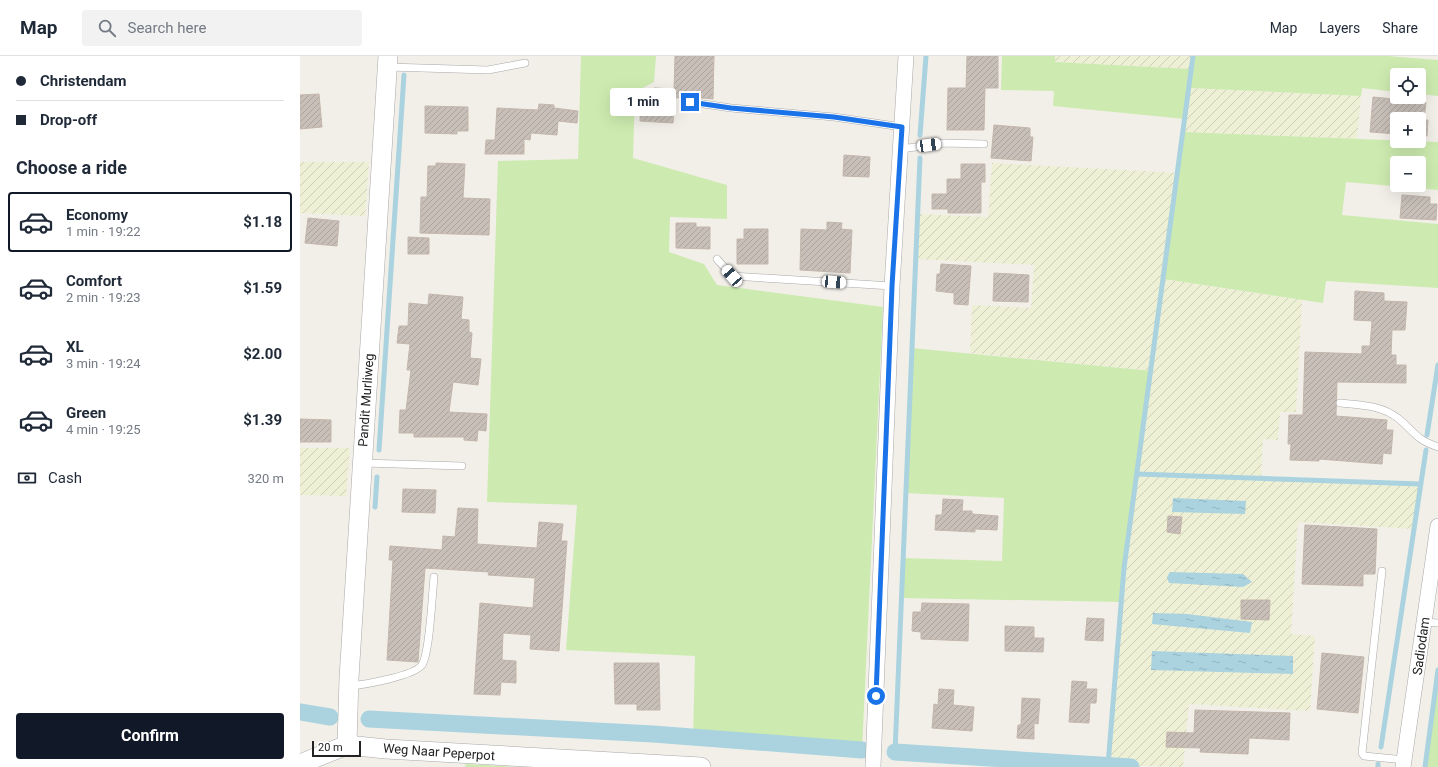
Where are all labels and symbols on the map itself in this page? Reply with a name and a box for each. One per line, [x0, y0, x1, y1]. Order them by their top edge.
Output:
callout: 1 min [610, 88, 676, 116]
route end [681, 93, 699, 111]
car [916, 137, 942, 153]
car [720, 263, 744, 289]
car [822, 275, 846, 289]
street label: Pandit Murliweg [355, 353, 377, 447]
street label: Sadiodam [1410, 616, 1432, 676]
route start [867, 687, 885, 705]
scale bar [312, 739, 361, 758]
street label: Weg Naar Peperpot [382, 741, 496, 763]

